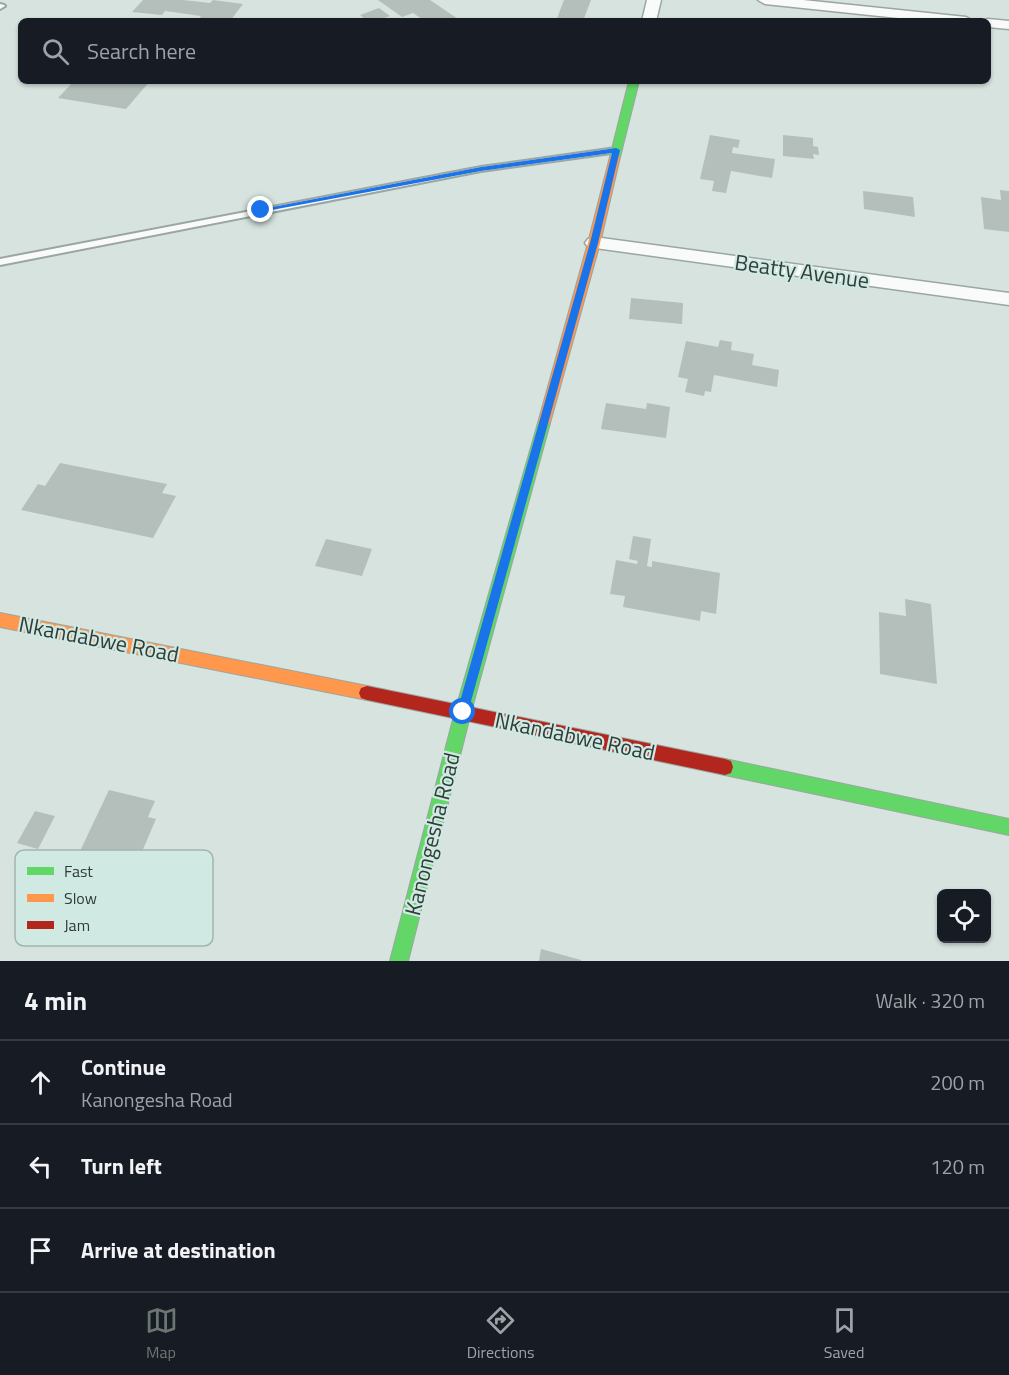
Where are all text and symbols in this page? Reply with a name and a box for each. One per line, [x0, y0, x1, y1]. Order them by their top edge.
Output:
search box [18, 18, 991, 84]
text: Search here [87, 34, 196, 68]
icon: search [39, 35, 72, 68]
route end [247, 196, 273, 222]
street label: Beatty Avenue [733, 245, 871, 297]
street label: Nkandabwe Road [16, 607, 182, 671]
route start [449, 698, 475, 724]
street label: Nkandabwe Road [492, 702, 658, 770]
street label: Kanongesha Road [395, 749, 469, 919]
legend [15, 850, 213, 946]
text: Fast [64, 859, 93, 883]
text: Slow [64, 886, 97, 910]
map controls [937, 889, 991, 943]
button: locate [937, 889, 991, 943]
text: Jam [64, 913, 90, 937]
text: 4 min [24, 981, 87, 1020]
text: Walk · 320 m [876, 985, 985, 1016]
text: Continue [81, 1050, 166, 1084]
icon: ahead [24, 1066, 57, 1099]
text: 200 m [930, 1067, 985, 1098]
text: Kanongesha Road [81, 1084, 233, 1115]
text: Turn left [81, 1149, 162, 1183]
icon: left [24, 1150, 57, 1183]
text: 120 m [930, 1151, 985, 1182]
text: Arrive at destination [81, 1233, 276, 1267]
icon: arrive [24, 1234, 57, 1267]
tab: Map [145, 1304, 178, 1364]
tab: Directions [467, 1304, 535, 1364]
tab: Saved [824, 1304, 864, 1364]

